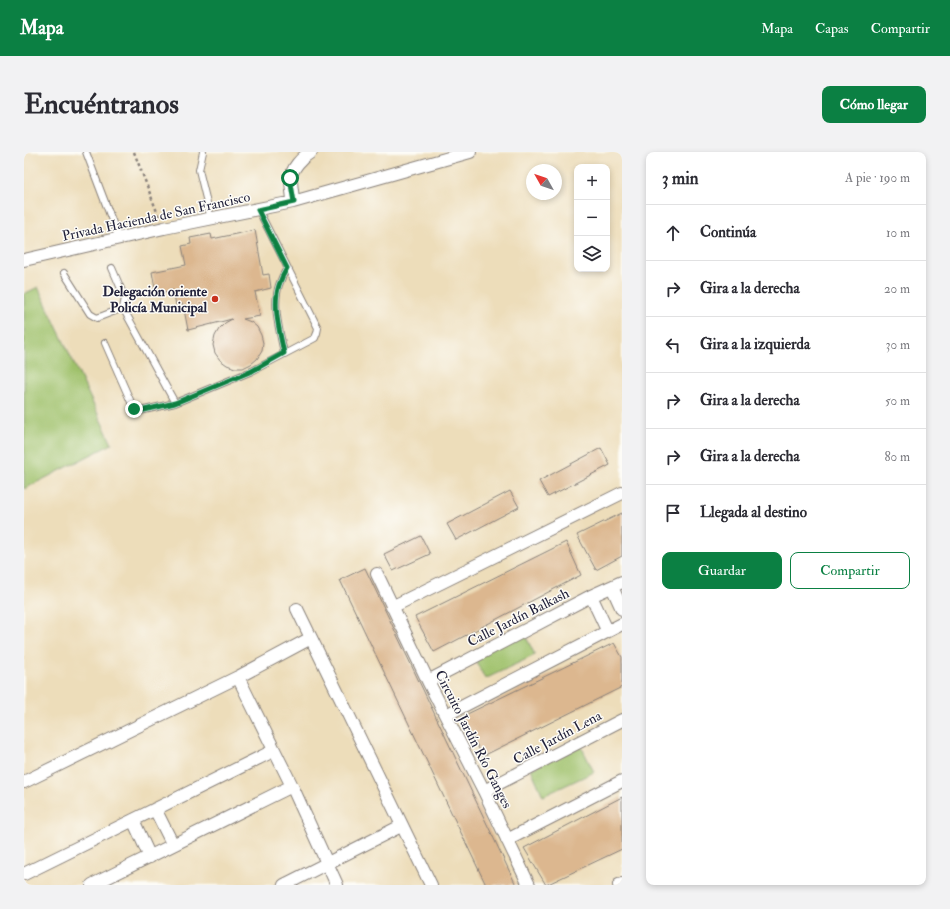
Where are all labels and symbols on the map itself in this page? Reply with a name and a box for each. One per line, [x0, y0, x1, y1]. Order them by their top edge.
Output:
north arrow [526, 164, 562, 200]
route start [281, 169, 299, 187]
street label: Privada Hacienda de San Francisco [60, 188, 252, 245]
place label: Delegación oriente Policía Municipal [103, 283, 207, 317]
marker: Delegación oriente Policía Municipal [210, 294, 220, 304]
route end [125, 400, 143, 418]
street label: Calle Jardín Balkash [465, 584, 573, 650]
street label: Circuito Jardín Río Ganges [431, 667, 516, 811]
street label: Calle Jardín Lena [510, 707, 605, 768]

